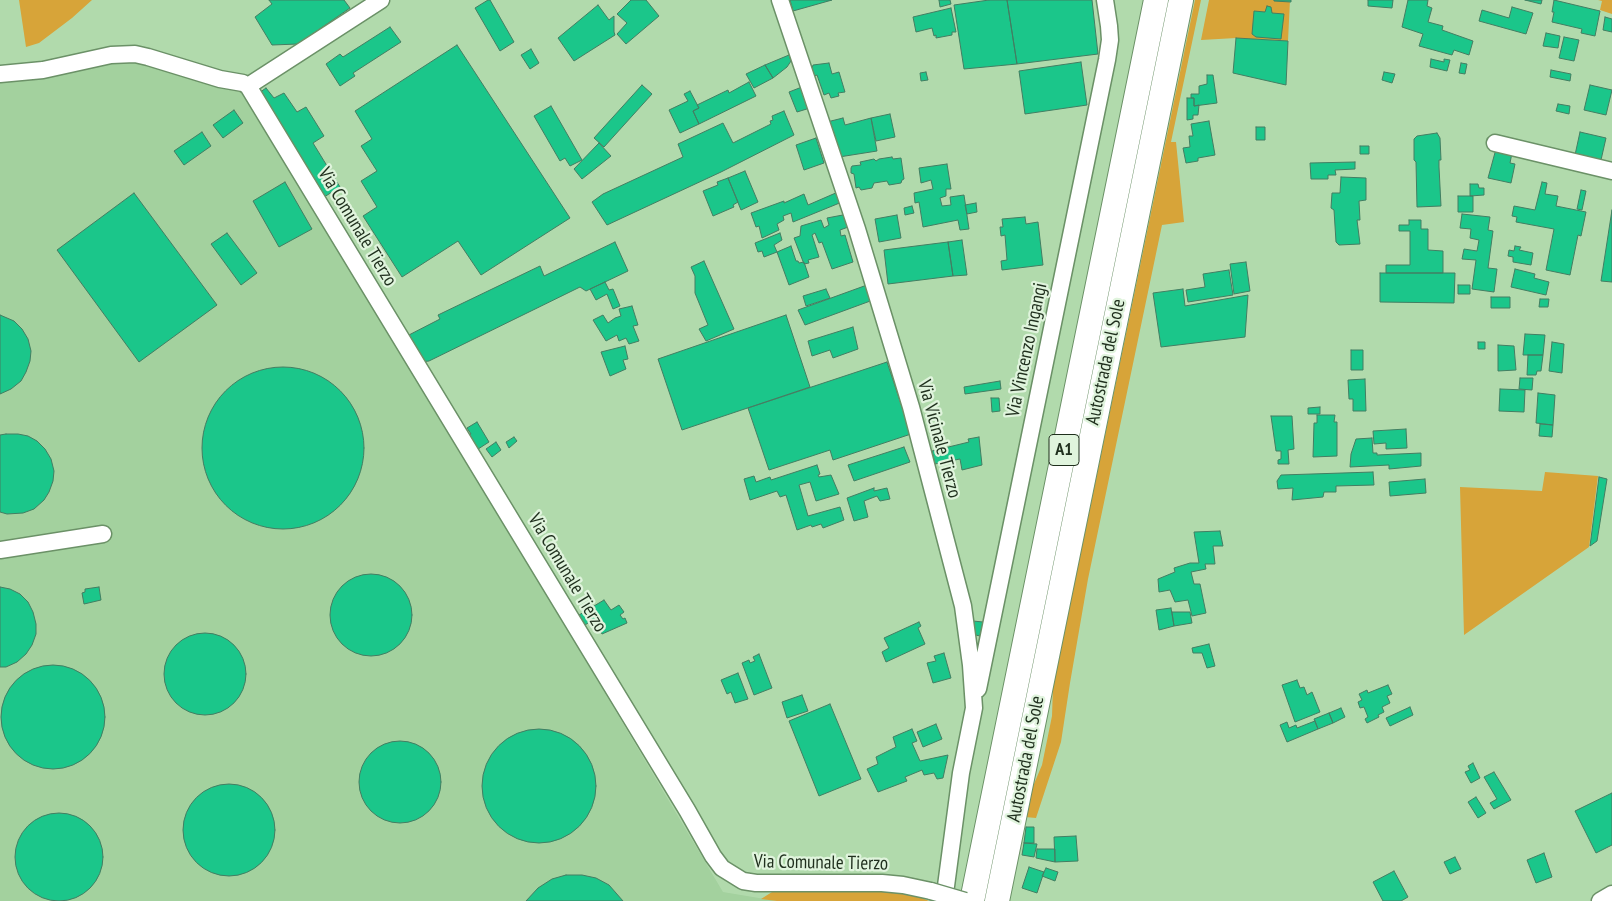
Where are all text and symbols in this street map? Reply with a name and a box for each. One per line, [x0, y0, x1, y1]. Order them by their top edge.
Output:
street label: Via Comunale Tierzo [313, 164, 401, 290]
street label: Via Vincenzo Ingangi [1002, 281, 1052, 419]
street label: Autostrada del Sole [1082, 297, 1130, 427]
street label: Via Vicinale Tierzo [912, 378, 966, 500]
road number: A1 [1049, 434, 1079, 466]
street label: Via Comunale Tierzo [523, 510, 611, 636]
street label: Autostrada del Sole [1003, 694, 1049, 824]
street label: Via Comunale Tierzo [754, 850, 888, 876]

